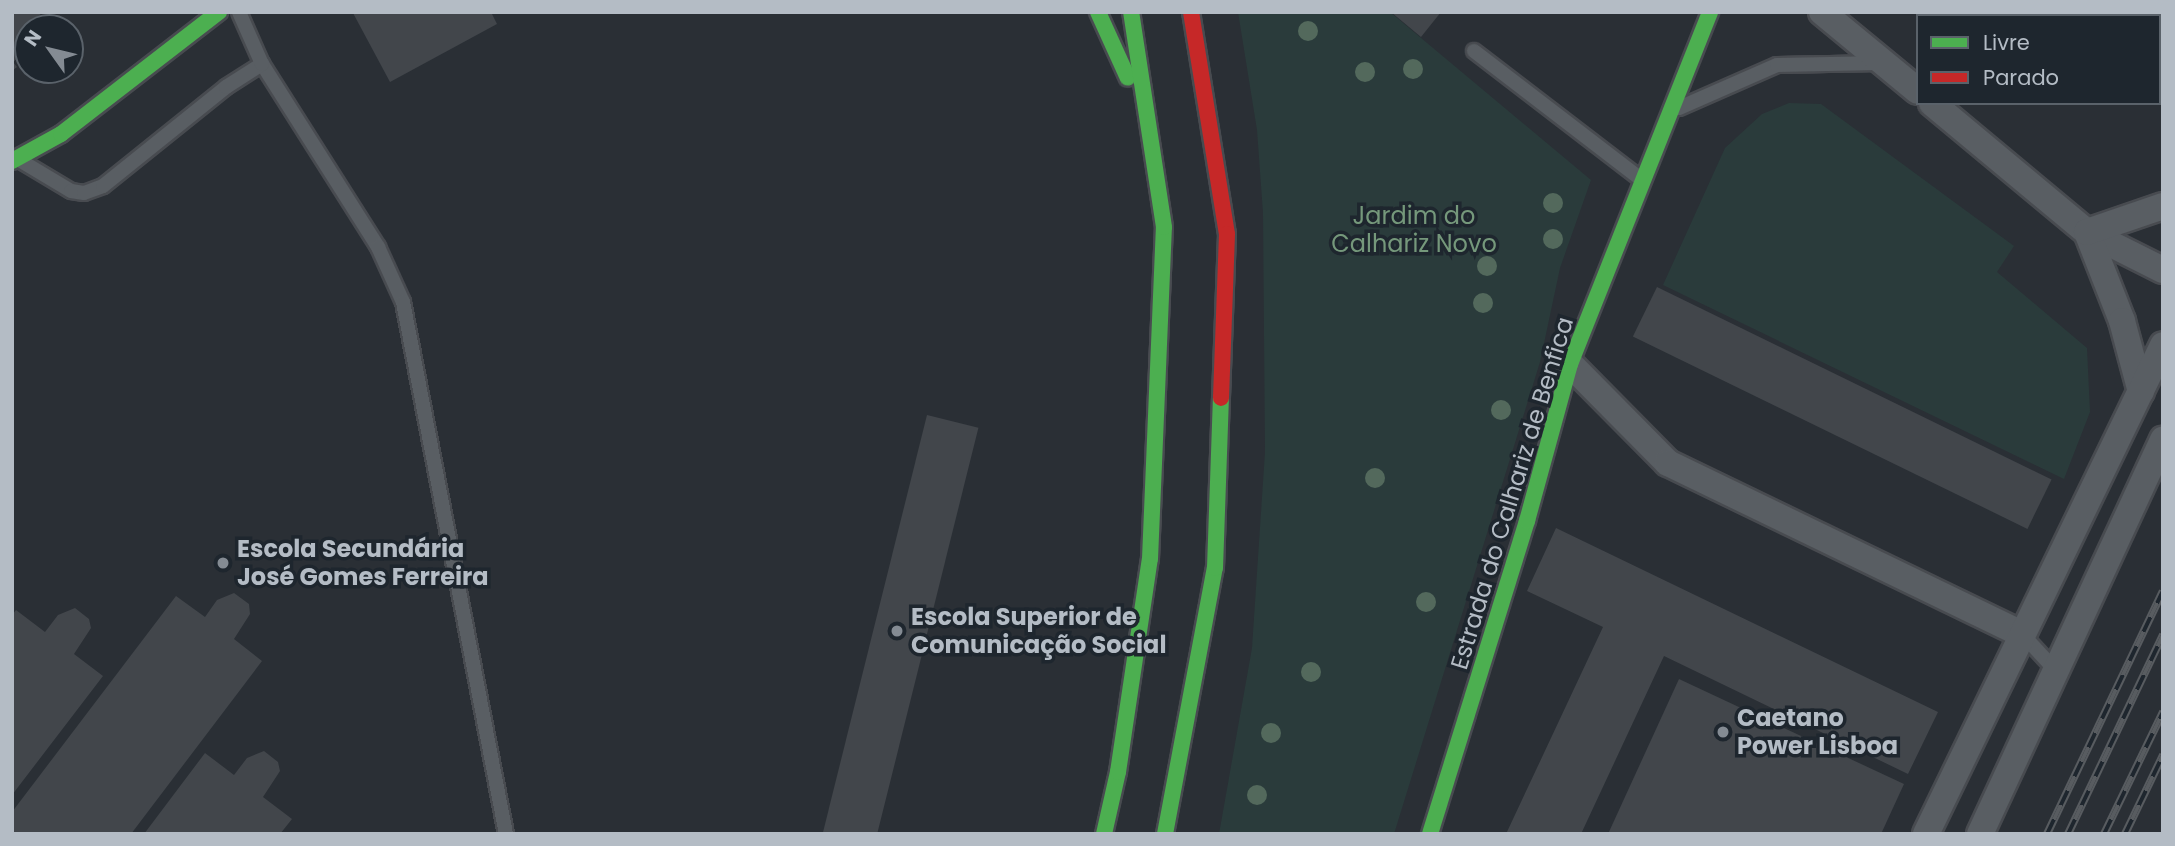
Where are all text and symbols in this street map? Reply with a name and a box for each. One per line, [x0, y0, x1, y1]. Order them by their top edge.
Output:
north arrow [14, 14, 84, 84]
legend [1916, 14, 2161, 105]
text: N [18, 25, 48, 52]
text: Livre [1983, 28, 2030, 57]
text: Parado [1983, 63, 2059, 92]
park label: Jardim do Calhariz Novo [1331, 202, 1497, 258]
street label: Estrada do Calhariz de Benfica [1445, 313, 1579, 673]
place label: Escola Secundária José Gomes Ferreira [237, 535, 489, 591]
marker: Escola Secundária José Gomes Ferreira [215, 555, 231, 571]
place label: Escola Superior de Comunicação Social [911, 603, 1166, 659]
marker: Escola Superior de Comunicação Social [889, 623, 905, 639]
place label: Caetano Power Lisboa [1737, 704, 1898, 760]
marker: Caetano Power Lisboa [1715, 724, 1731, 740]

